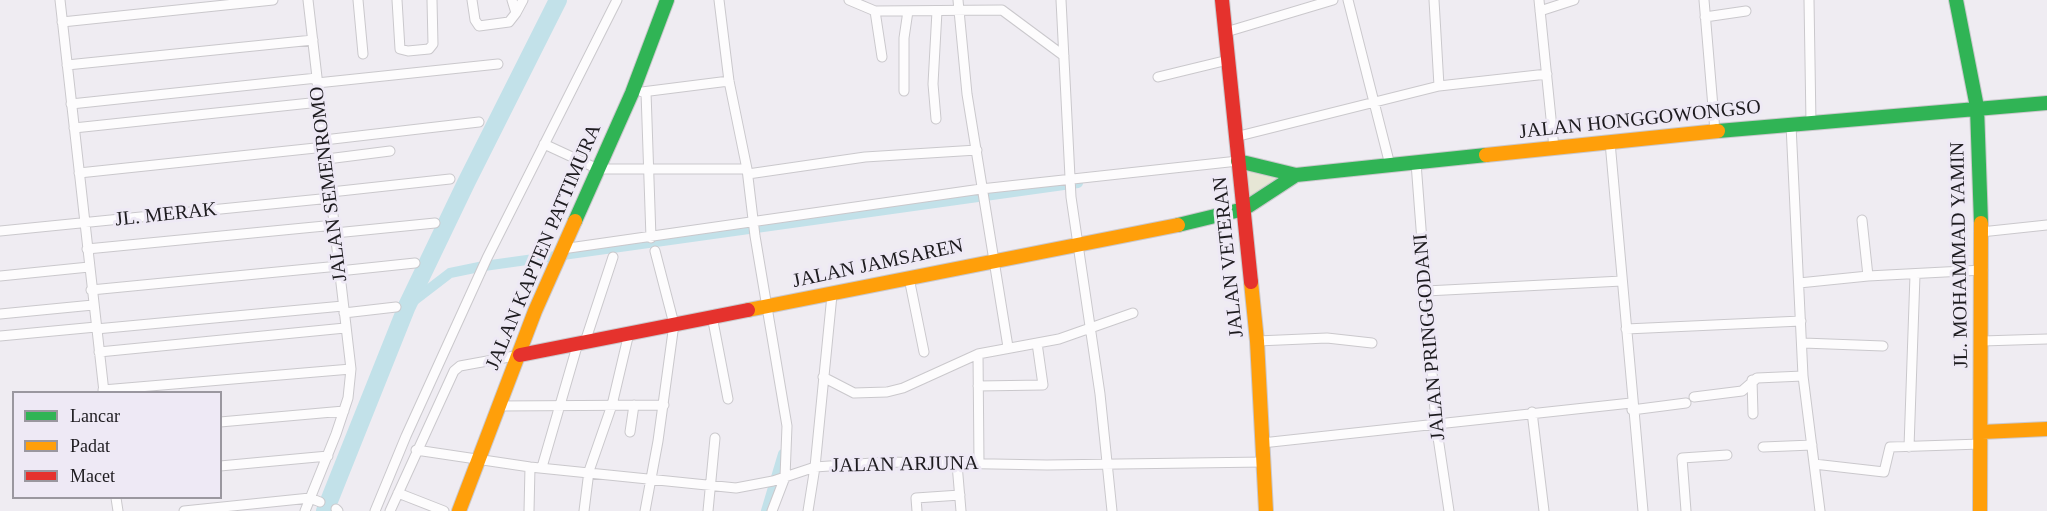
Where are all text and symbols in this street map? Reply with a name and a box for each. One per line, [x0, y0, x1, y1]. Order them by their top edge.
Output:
street label: JALAN SEMENROMO [305, 85, 353, 283]
street label: JALAN HONGGOWONGSO [1518, 95, 1762, 145]
street label: JALAN KAPTEN PATTIMURA [481, 120, 607, 374]
street label: JL. MOHAMMAD YAMIN [1946, 142, 1974, 368]
street label: JALAN VETERAN [1209, 175, 1249, 339]
street label: JL. MERAK [114, 198, 218, 232]
street label: JALAN PRINGGODANI [1409, 233, 1451, 441]
street label: JALAN JAMSAREN [790, 234, 966, 294]
legend [12, 391, 222, 499]
text: Lancar [70, 406, 120, 426]
text: Padat [70, 436, 110, 456]
street label: JALAN ARJUNA [831, 452, 979, 478]
text: Macet [70, 466, 115, 486]

